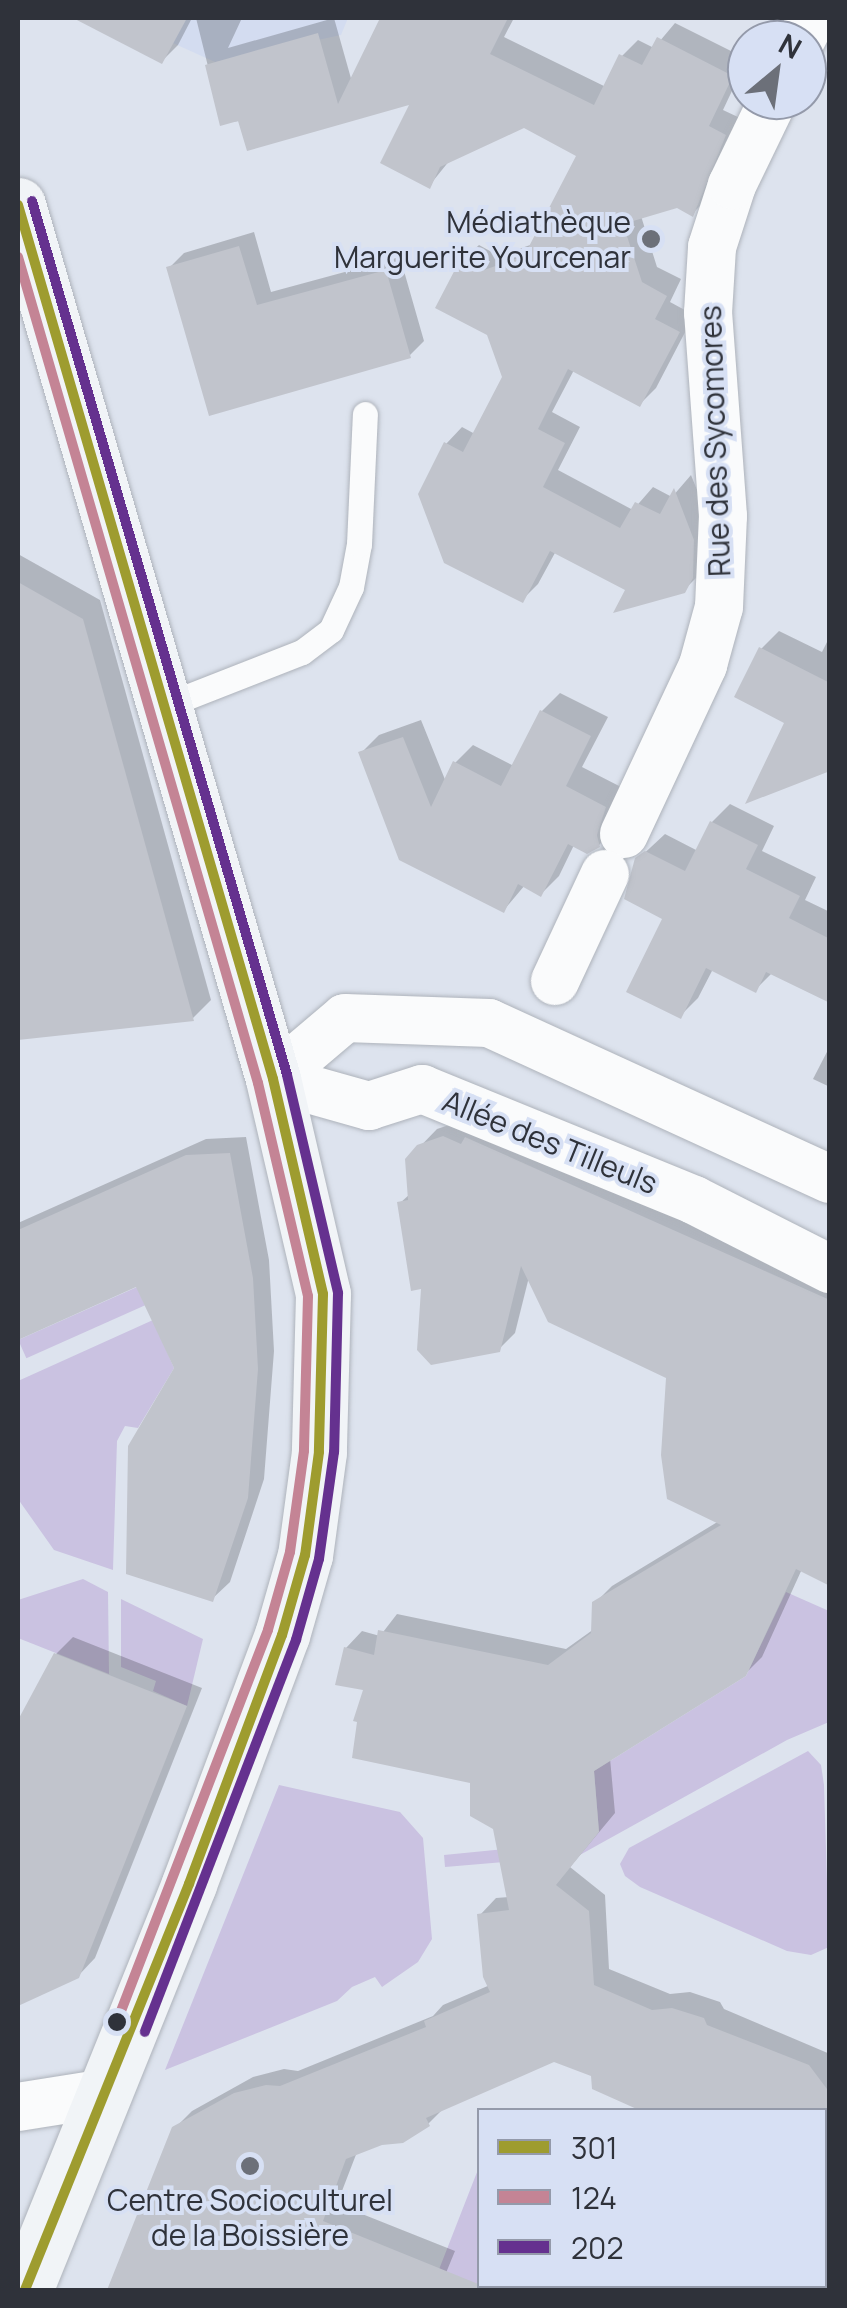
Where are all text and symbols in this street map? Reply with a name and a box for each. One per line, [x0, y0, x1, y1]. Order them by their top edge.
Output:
north arrow [727, 20, 827, 120]
text: N [773, 24, 809, 67]
place label: Médiathèque Marguerite Yourcenar [334, 204, 631, 274]
marker: Médiathèque Marguerite Yourcenar [640, 228, 662, 250]
street label: Rue des Sycomores [692, 305, 738, 577]
street label: Allée des Tilleuls [437, 1083, 663, 1201]
unlabelled marker [107, 2012, 127, 2032]
legend [477, 2108, 827, 2288]
text: 301 [571, 2127, 618, 2168]
marker: Centre Socioculturel de la Boissière [239, 2155, 261, 2177]
text: 124 [571, 2177, 617, 2218]
place label: Centre Socioculturel de la Boissière [107, 2182, 393, 2252]
text: 202 [571, 2227, 624, 2268]

